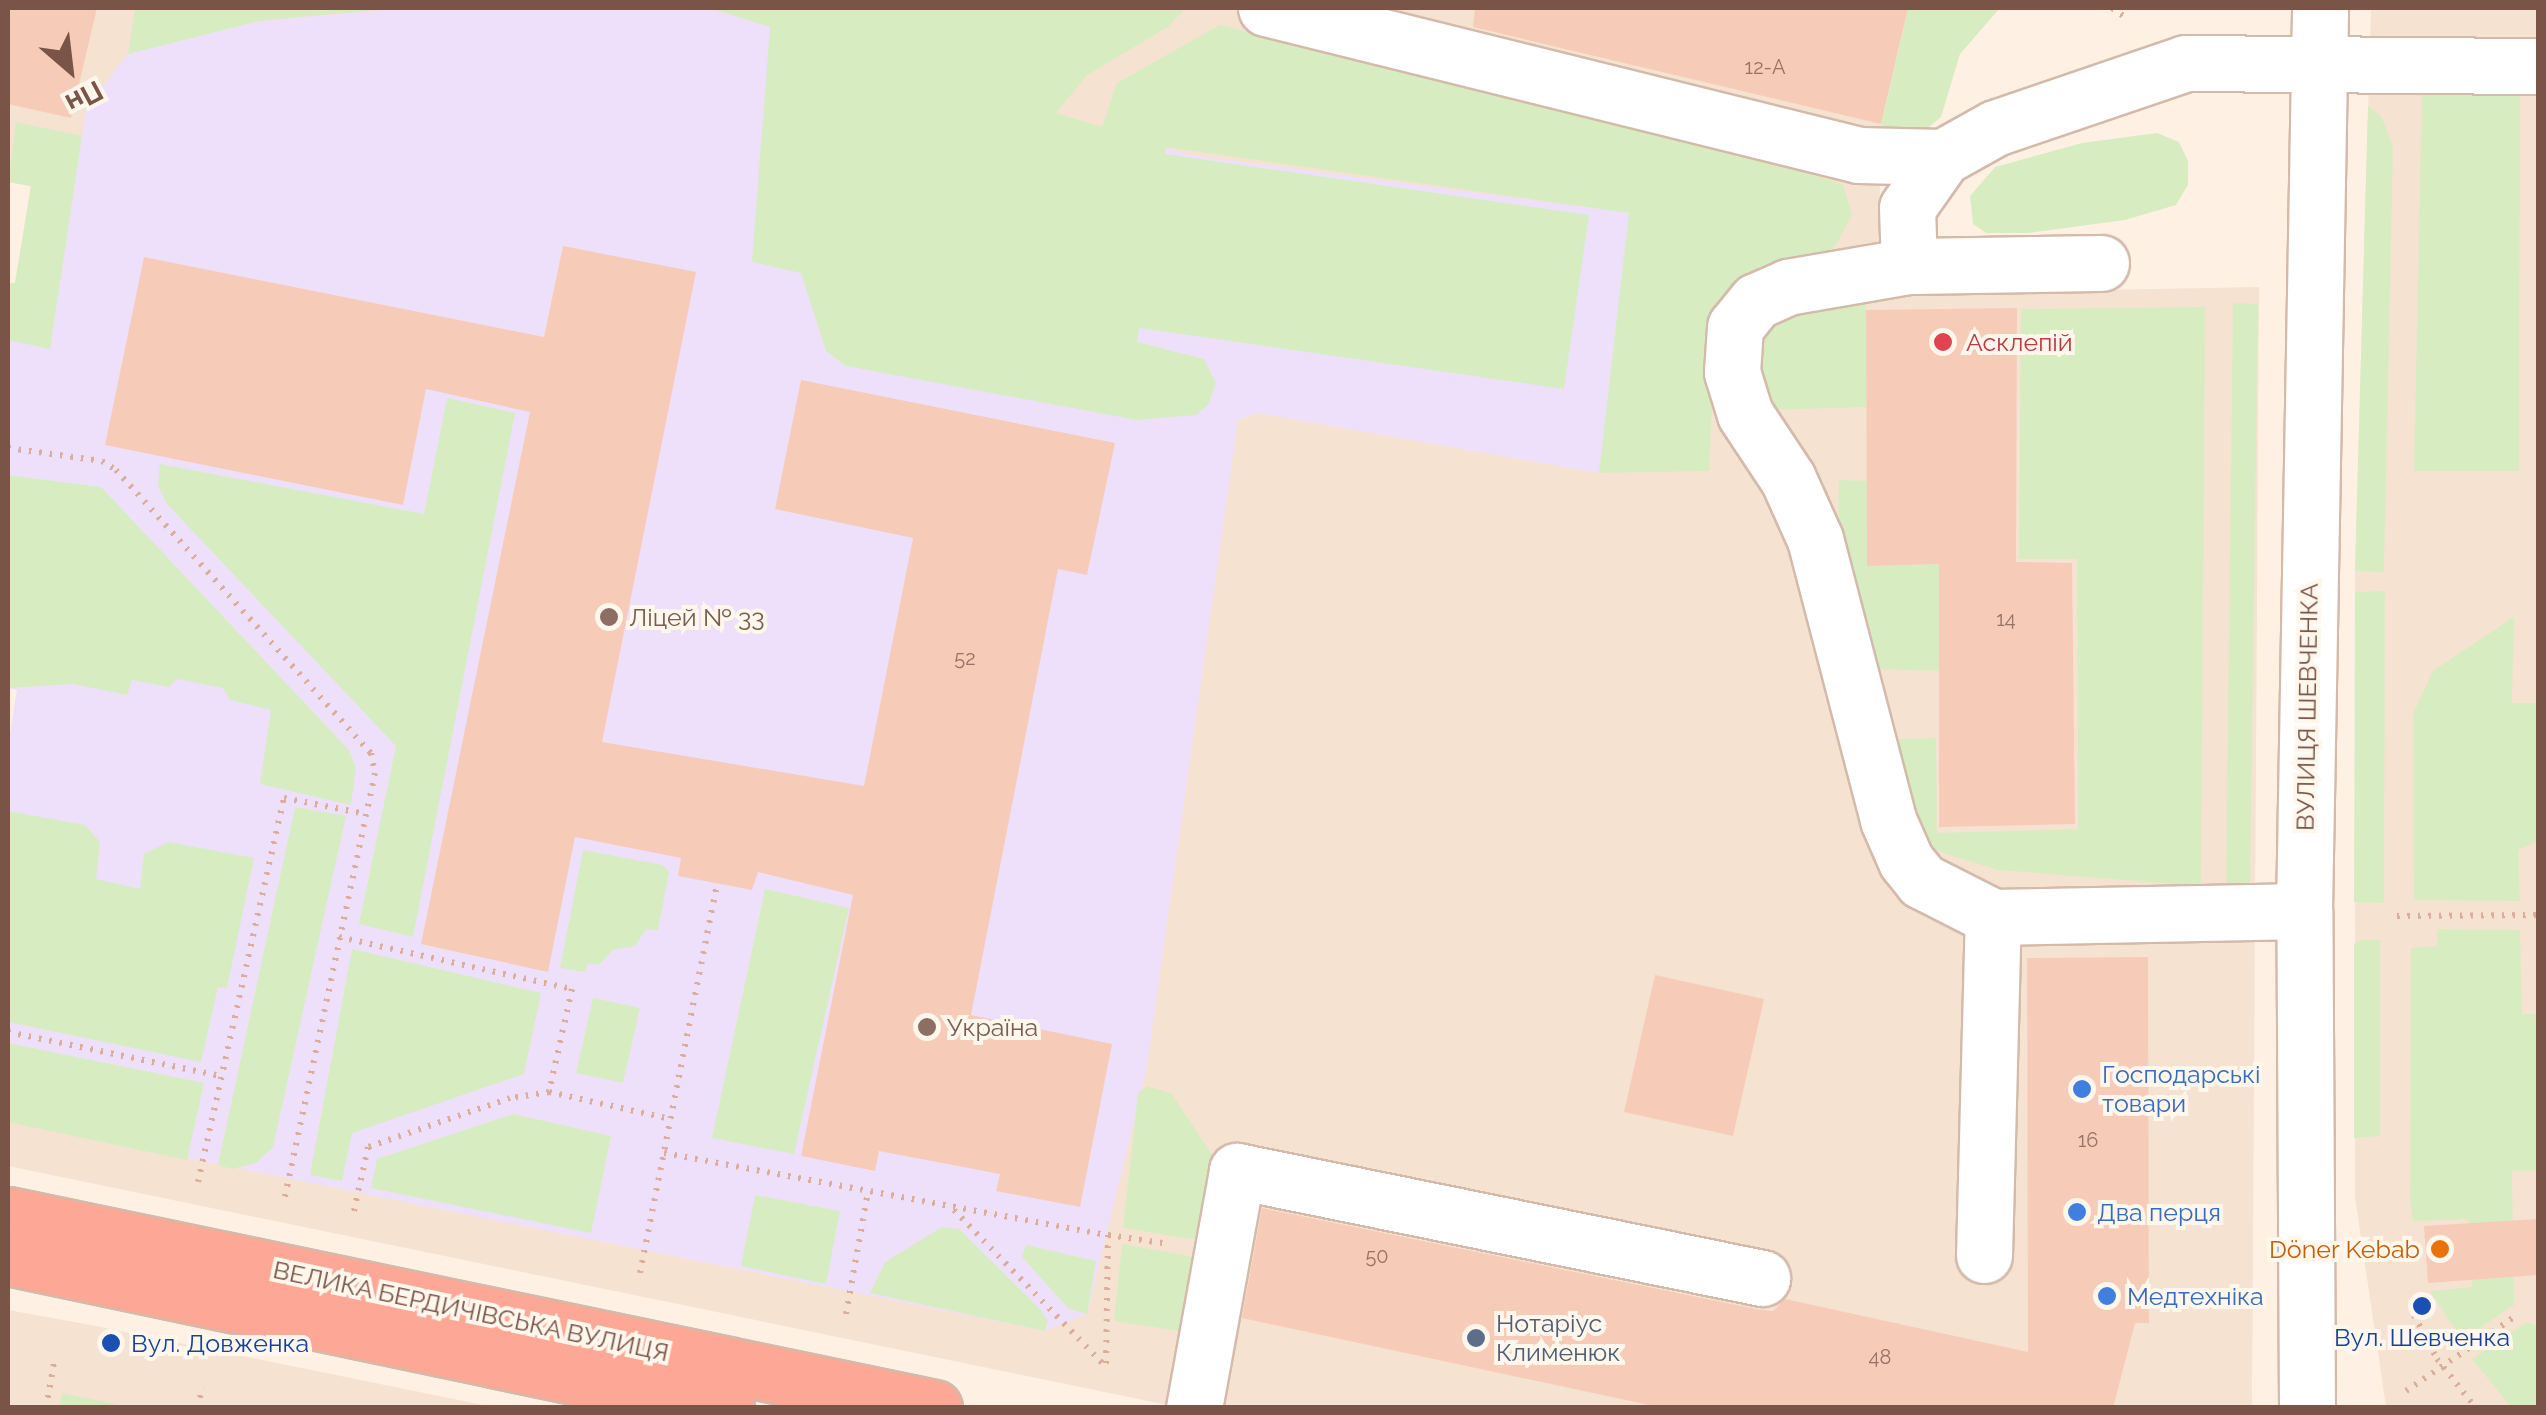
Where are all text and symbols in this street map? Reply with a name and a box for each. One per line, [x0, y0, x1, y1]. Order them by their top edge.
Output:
north arrow [20, 20, 120, 120]
house number: 12-А [1745, 55, 1785, 79]
text: Пн [60, 74, 109, 120]
place label: Асклепій [1966, 327, 2073, 357]
marker: Асклепій [1930, 329, 1956, 355]
street label: ВУЛИЦЯ ШЕВЧЕНКА [2290, 583, 2324, 831]
place label: Ліцей № 33 [629, 602, 765, 632]
marker: Ліцей № 33 [598, 606, 620, 628]
house number: 14 [1996, 607, 2016, 631]
house number: 52 [954, 646, 976, 670]
place label: Україна [947, 1012, 1038, 1042]
marker: Україна [916, 1016, 938, 1038]
place label: Господарські товари [2102, 1060, 2260, 1119]
marker: Господарські товари [2071, 1078, 2093, 1100]
house number: 16 [2078, 1128, 2098, 1152]
place label: Два перця [2097, 1197, 2221, 1227]
marker: Два перця [2066, 1201, 2088, 1223]
place label: Döner Kebab [2268, 1234, 2420, 1264]
marker: Döner Kebab [2429, 1238, 2451, 1260]
house number: 50 [1365, 1244, 1389, 1268]
street label: ВЕЛИКА БЕРДИЧІВСЬКА ВУЛИЦЯ [270, 1254, 672, 1368]
place label: Медтехніка [2127, 1281, 2264, 1311]
marker: Медтехніка [2096, 1285, 2118, 1307]
marker: Вул. Шевченка [2411, 1295, 2433, 1317]
place label: Нотаріус Клименюк [1496, 1309, 1620, 1368]
place label: Вул. Шевченка [2334, 1322, 2510, 1352]
marker: Нотаріус Клименюк [1465, 1327, 1487, 1349]
place label: Вул. Довженка [131, 1328, 309, 1358]
marker: Вул. Довженка [100, 1332, 122, 1354]
house number: 48 [1869, 1345, 1891, 1369]

